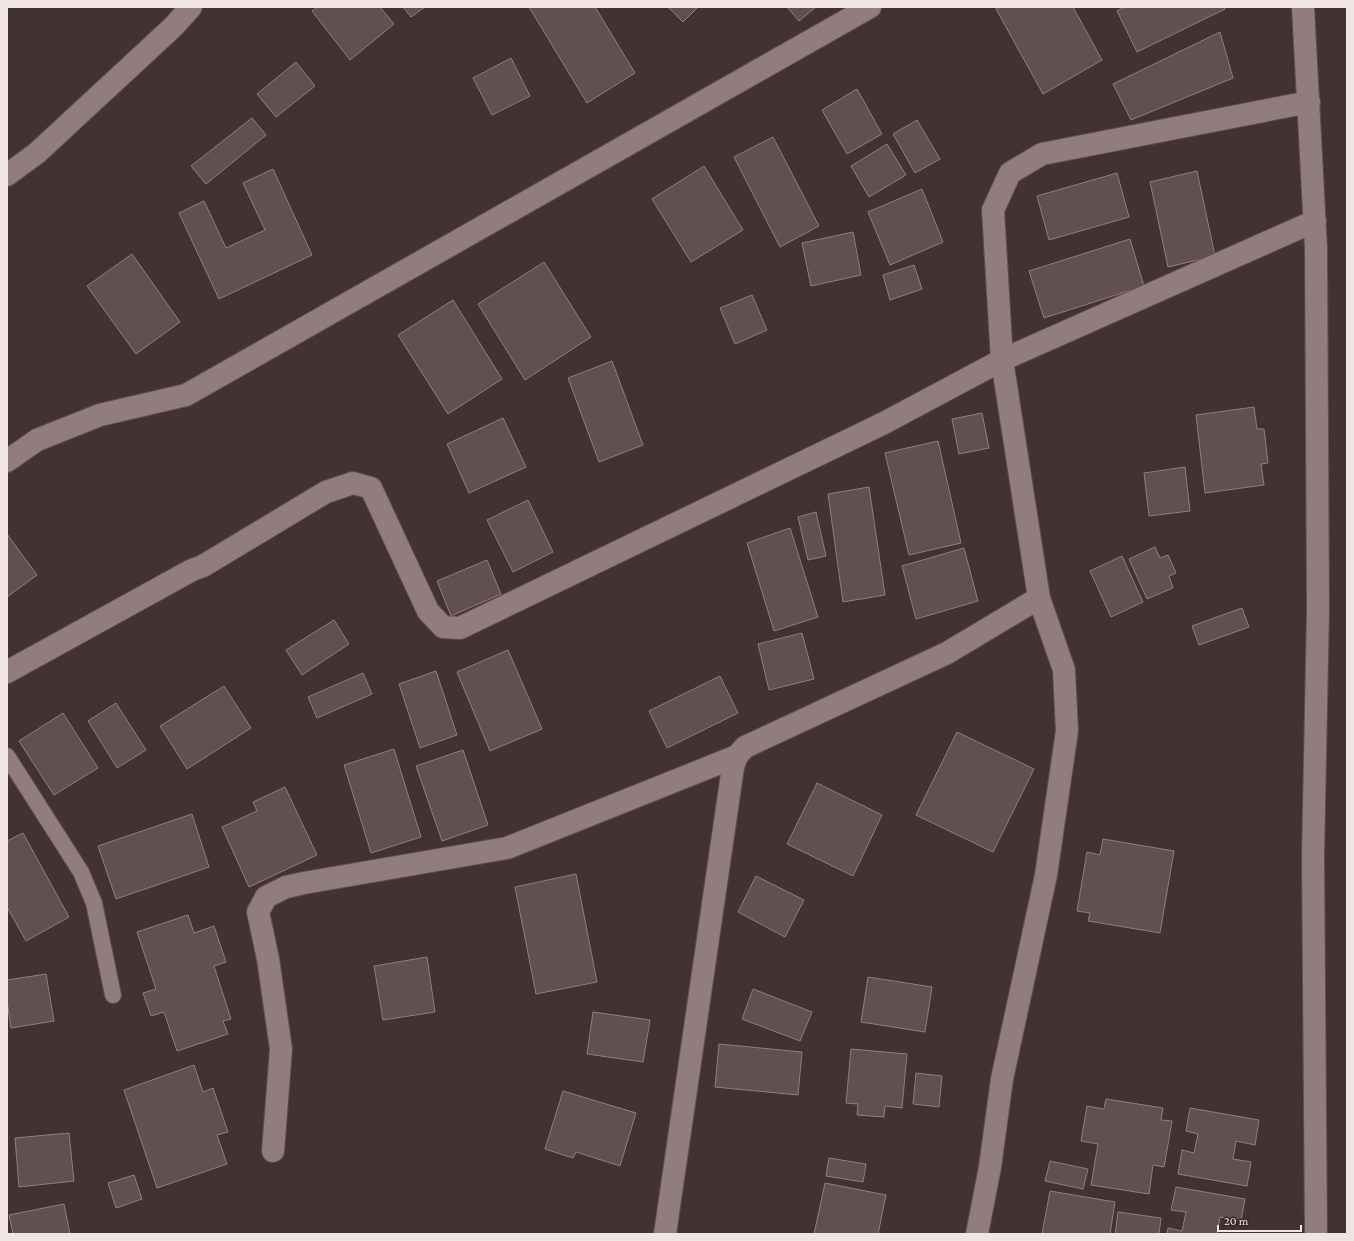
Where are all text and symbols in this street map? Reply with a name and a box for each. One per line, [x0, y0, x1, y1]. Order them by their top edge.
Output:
scale bar [1218, 1207, 1301, 1233]
text: 20 m [1224, 1214, 1249, 1228]

